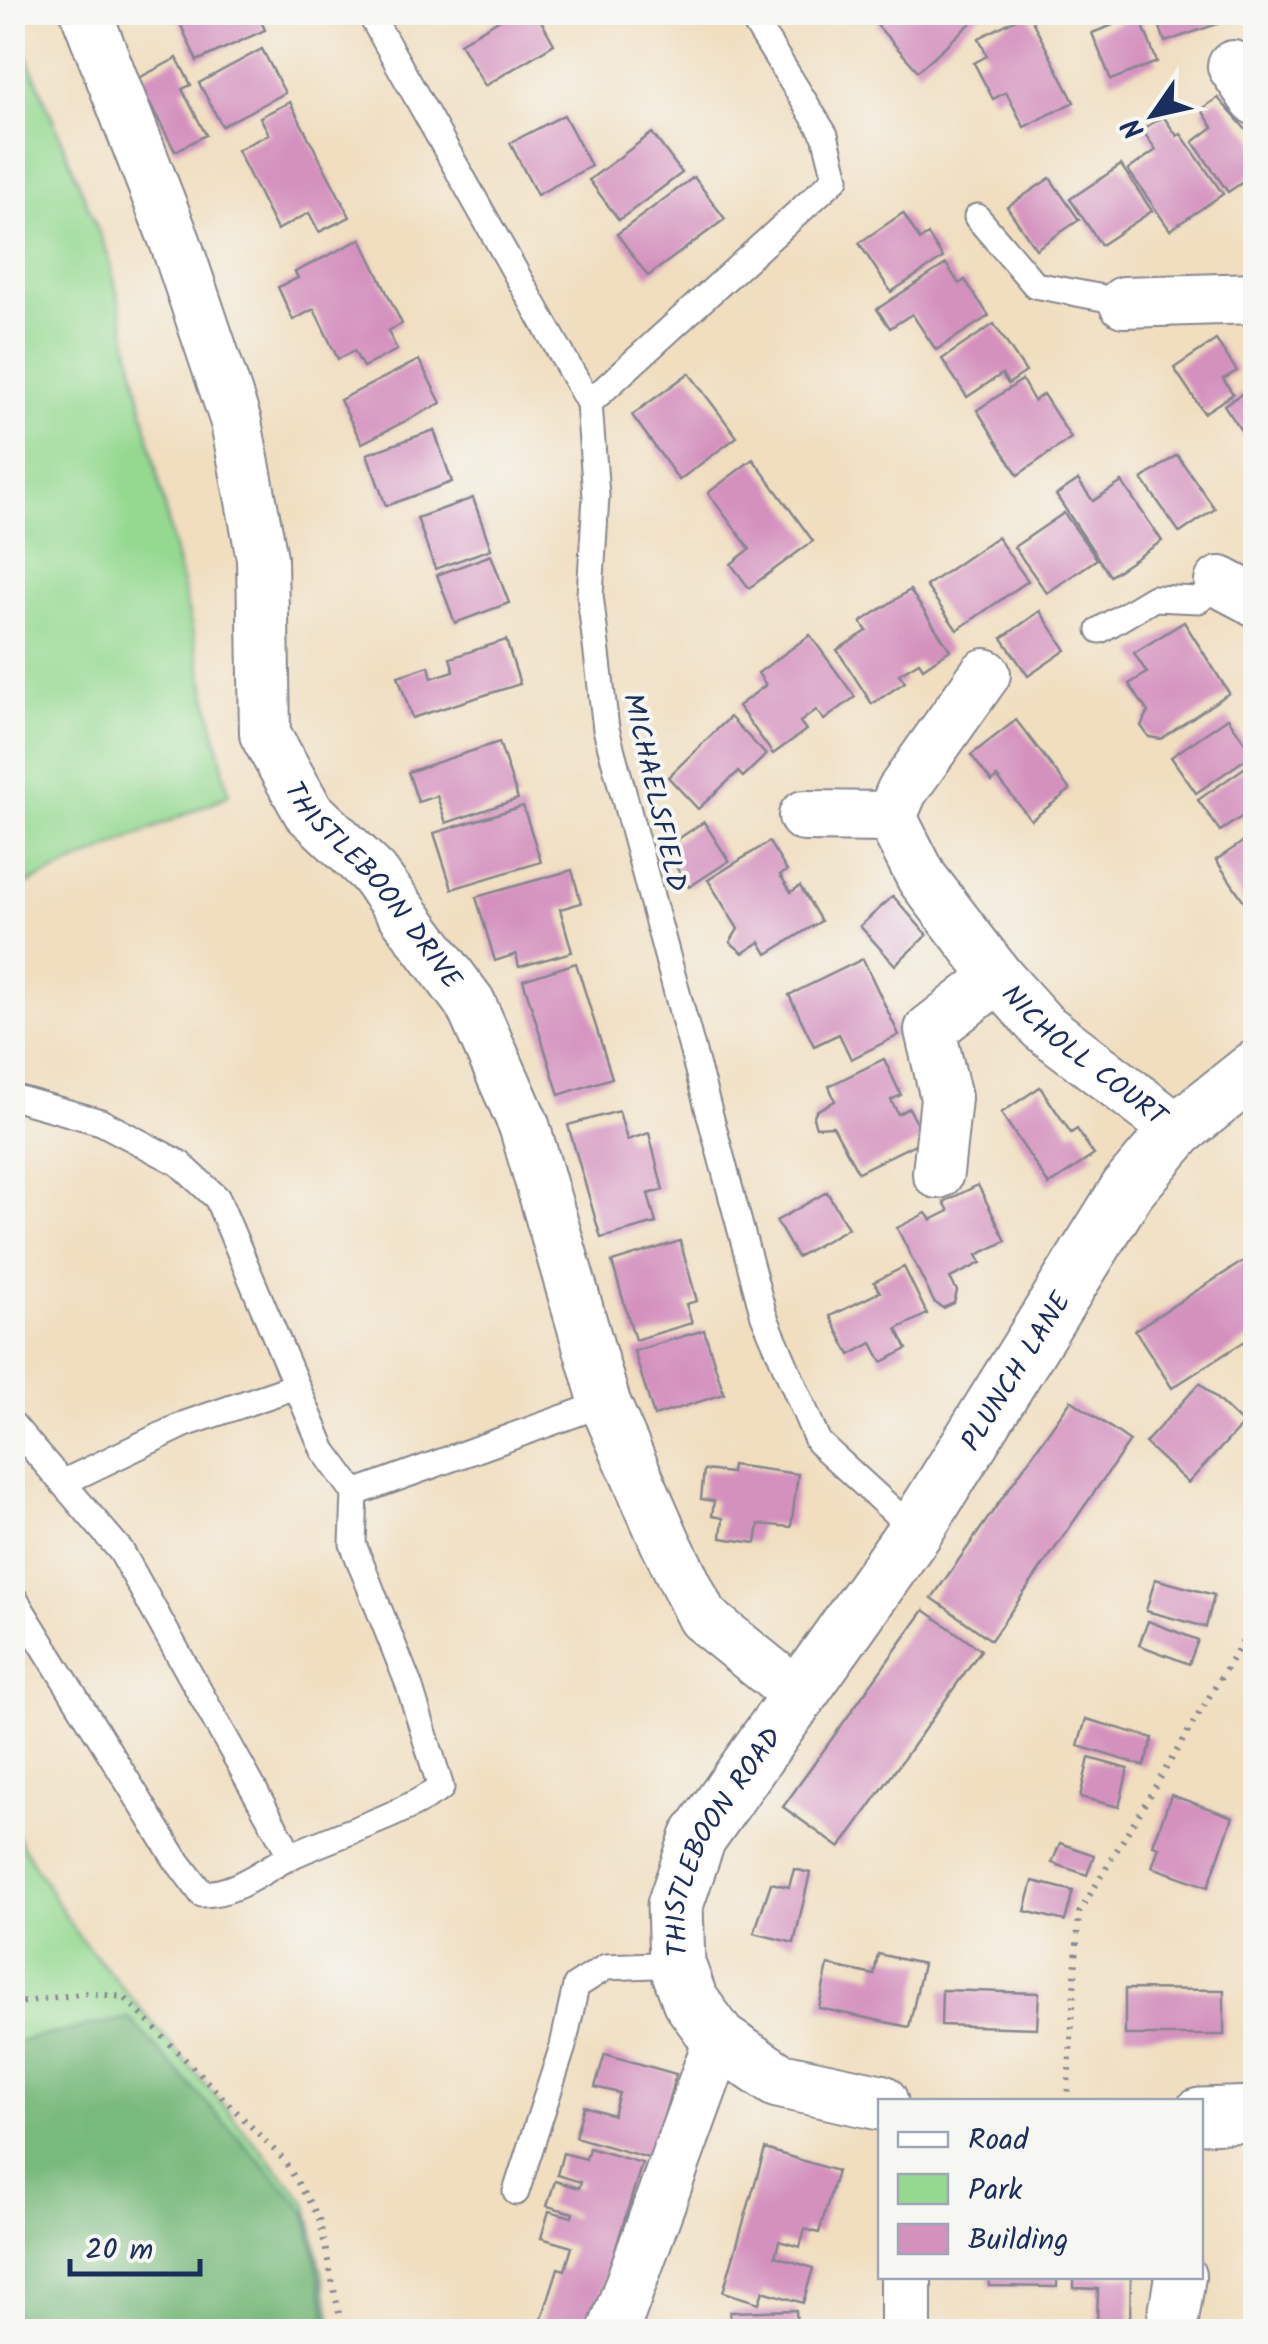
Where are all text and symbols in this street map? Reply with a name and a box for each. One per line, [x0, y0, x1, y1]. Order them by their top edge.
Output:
north arrow [1103, 65, 1203, 165]
text: N [1111, 107, 1158, 147]
street label: MICHAELSFIELD [609, 689, 698, 896]
street label: THISTLEBOON DRIVE [271, 774, 473, 1000]
street label: NICHOLL COURT [989, 975, 1178, 1140]
street label: PLUNCH LANE [950, 1283, 1084, 1461]
street label: THISTLEBOON ROAD [655, 1718, 795, 1957]
legend [878, 2099, 1203, 2279]
text: Road [968, 2117, 1029, 2165]
text: Park [968, 2167, 1023, 2215]
scale bar [70, 2214, 200, 2276]
text: Building [968, 2217, 1068, 2265]
text: 20 m [85, 2227, 153, 2275]

